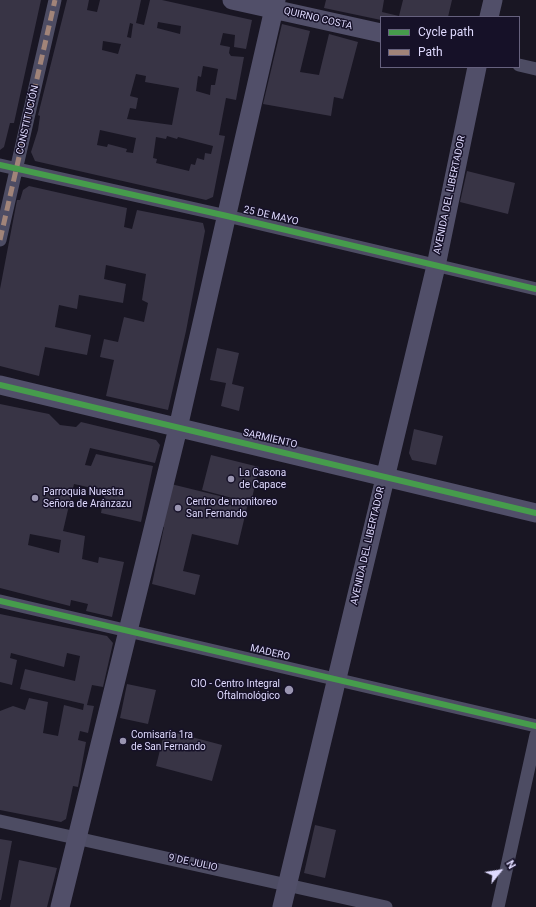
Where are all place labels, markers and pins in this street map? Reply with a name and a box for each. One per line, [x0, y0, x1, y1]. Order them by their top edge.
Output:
place label: La Casona de Capace [239, 467, 286, 490]
marker: La Casona de Capace [226, 474, 236, 484]
place label: Parroquia Nuestra Señora de Aránzazu [43, 486, 132, 510]
marker: Parroquia Nuestra Señora de Aránzazu [30, 493, 40, 503]
place label: Centro de monitoreo San Fernando [186, 496, 277, 520]
marker: Centro de monitoreo San Fernando [173, 503, 183, 513]
place label: CIO - Centro Integral Oftalmológico [191, 678, 280, 702]
marker: CIO - Centro Integral Oftalmológico [283, 684, 295, 696]
place label: Comisaría 1ra de San Fernando [131, 729, 206, 752]
marker: Comisaría 1ra de San Fernando [118, 736, 128, 746]

